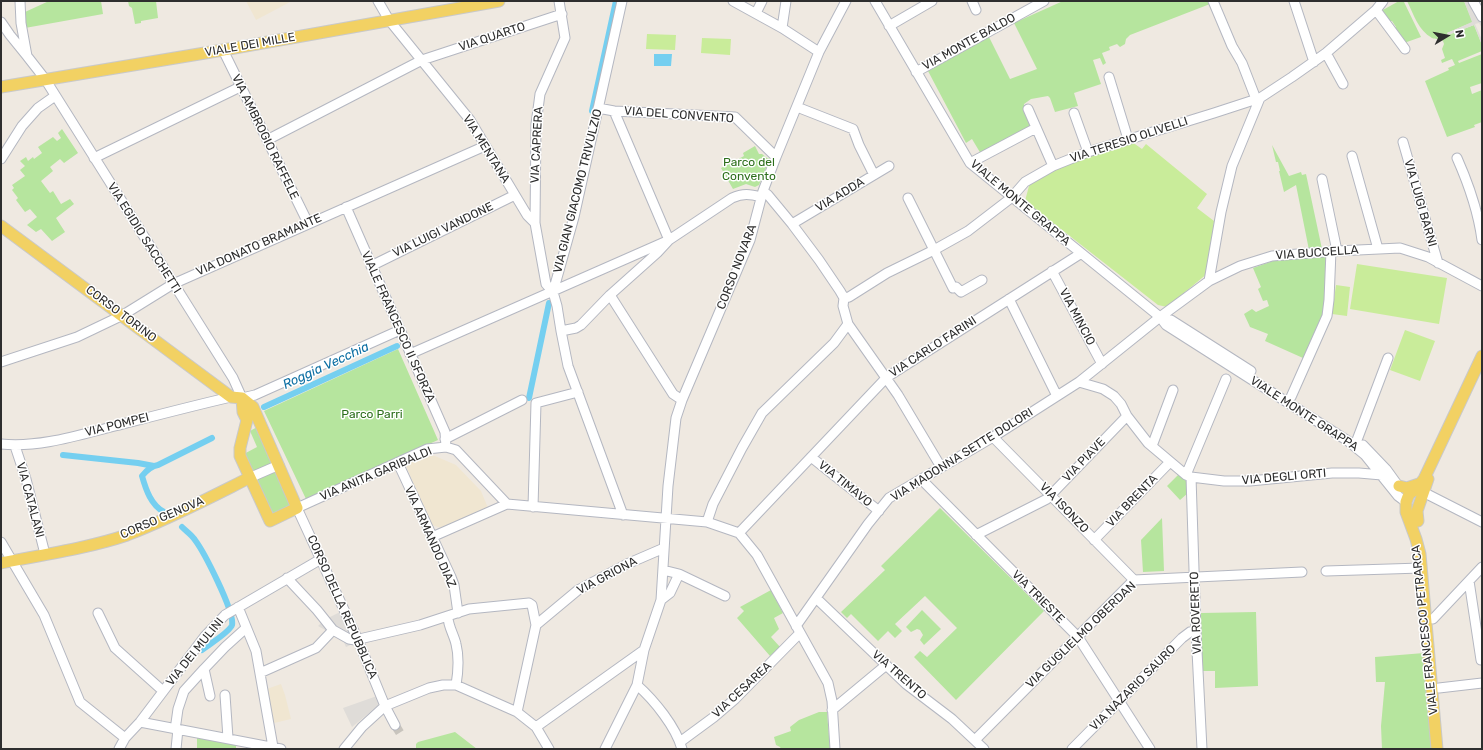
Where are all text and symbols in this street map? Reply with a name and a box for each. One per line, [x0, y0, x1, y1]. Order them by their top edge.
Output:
street label: VIA MONTE BALDO [920, 10, 1018, 74]
north arrow [1427, 16, 1467, 56]
street label: VIA QUARTO [457, 19, 527, 55]
text: N [1452, 29, 1466, 39]
street label: VIALE DEI MILLE [204, 30, 296, 60]
street label: VIA AMBROGIO RAFFELE [228, 72, 302, 202]
street label: VIA DEL CONVENTO [624, 104, 734, 126]
street label: VIA CAPRERA [528, 106, 546, 184]
street label: VIA GIAN GIACOMO TRIVULZIO [551, 107, 605, 275]
street label: VIA MENTANA [459, 112, 513, 186]
street label: VIA TERESIO OLIVELLI [1068, 114, 1190, 166]
park label: Parco del Convento [722, 156, 776, 184]
street label: VIALE MONTE GRAPPA [967, 157, 1073, 249]
street label: VIA LUIGI BARNI [1401, 158, 1439, 248]
street label: VIA ADDA [813, 175, 867, 215]
street label: VIA EGIDIO SACCHETTI [104, 180, 184, 296]
street label: VIA LUIGI VANDONE [390, 199, 496, 261]
street label: VIA DONATO BRAMANTE [194, 211, 324, 279]
street label: CORSO NOVARA [714, 222, 760, 312]
street label: VIA BUCCELLA [1275, 243, 1359, 263]
street label: VIALE FRANCESCO II SFORZA [358, 249, 438, 405]
street label: CORSO TORINO [83, 283, 159, 345]
street label: VIA MINCIO [1056, 286, 1098, 348]
street label: VIA CARLO FARINI [887, 313, 979, 381]
water label: Roggia Vecchia [280, 339, 372, 393]
street label: VIALE MONTE GRAPPA [1247, 374, 1361, 454]
street label: VIA MADONNA SETTE DOLORI [888, 405, 1036, 505]
park label: Parco Parri [341, 408, 403, 422]
street label: VIA POMPEI [83, 410, 151, 440]
street label: VIA PIAVE [1059, 435, 1109, 485]
street label: VIA ANITA GARIBALDI [318, 444, 434, 504]
street label: VIA TIMAVO [815, 458, 875, 510]
street label: VIA CATALANI [13, 461, 47, 539]
street label: VIA DEGLI ORTI [1241, 466, 1327, 488]
street label: VIA BRENTA [1103, 472, 1161, 530]
street label: VIA ISONZO [1036, 480, 1092, 536]
street label: VIA ARMANDO DIAZ [401, 484, 459, 590]
street label: CORSO GENOVA [118, 494, 206, 542]
street label: CORSO DELLA REPUBBLICA [304, 533, 380, 681]
street label: VIALE FRANCESCO PETRARCA [1409, 544, 1441, 716]
street label: VIA GRIONA [575, 554, 639, 598]
street label: VIA TRIESTE [1008, 567, 1068, 627]
street label: VIA ROVERETO [1187, 571, 1205, 655]
street label: VIA GUGLIELMO OBERDAN [1023, 579, 1139, 691]
street label: VIA DEI MULINI [163, 615, 227, 689]
street label: VIA NAZARIO SAURO [1087, 642, 1179, 734]
street label: VIA TRENTO [869, 647, 929, 703]
street label: VIA CESAREA [709, 659, 775, 721]

